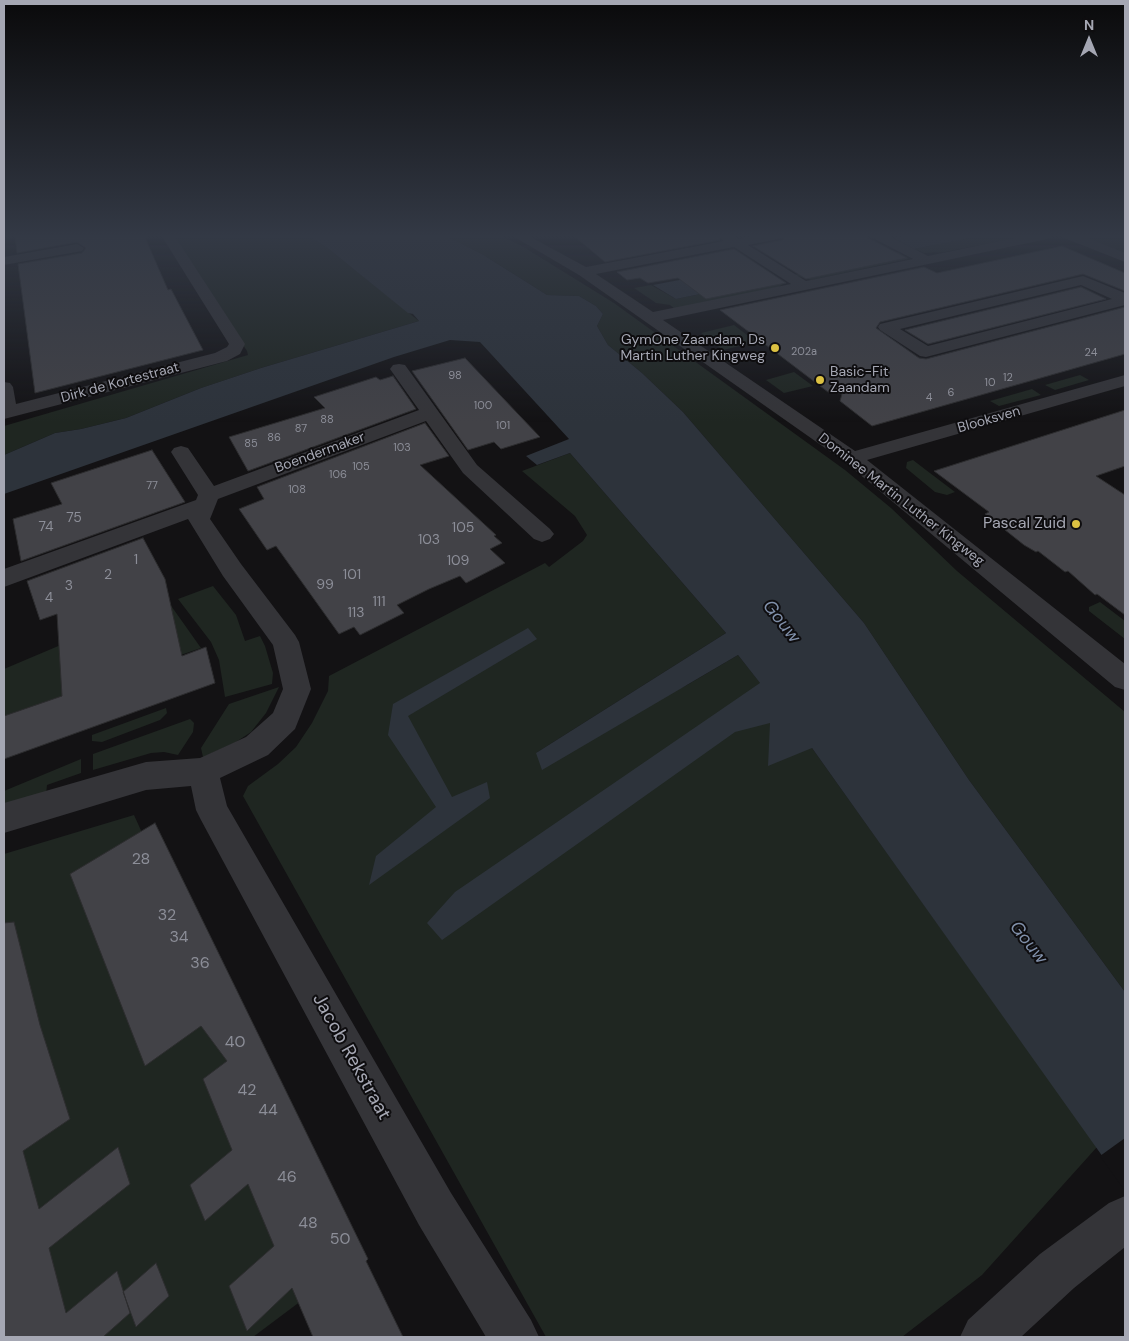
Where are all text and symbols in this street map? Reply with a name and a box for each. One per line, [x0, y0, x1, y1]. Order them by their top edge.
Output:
north arrow [1064, 15, 1114, 65]
text: N [1084, 16, 1094, 34]
place label: GymOne Zaandam, Ds Martin Luther Kingweg [621, 332, 765, 364]
marker: GymOne Zaandam, Ds Martin Luther Kingweg [769, 342, 781, 354]
house number: 202a [791, 345, 817, 359]
house number: 24 [1085, 346, 1097, 360]
street label: Dirk de Kortestraat [59, 359, 181, 407]
place label: Basic-Fit Zaandam [830, 364, 890, 397]
house number: 98 [448, 369, 462, 383]
house number: 12 [1003, 371, 1013, 385]
marker: Basic-Fit Zaandam [814, 374, 826, 386]
house number: 10 [985, 376, 995, 390]
house number: 6 [948, 386, 954, 400]
house number: 4 [926, 391, 932, 405]
house number: 100 [474, 399, 492, 413]
street label: Blooksven [956, 403, 1022, 437]
house number: 88 [320, 413, 334, 427]
house number: 101 [496, 419, 510, 433]
house number: 87 [295, 422, 307, 436]
street label: Boendermaker [273, 429, 367, 477]
street label: Dominee Martin Luther Kingweg [815, 430, 987, 570]
house number: 86 [267, 431, 281, 445]
house number: 85 [244, 437, 258, 451]
house number: 103 [393, 441, 411, 455]
house number: 105 [352, 460, 370, 474]
house number: 106 [329, 468, 347, 482]
house number: 77 [146, 479, 158, 493]
house number: 108 [288, 483, 306, 497]
house number: 75 [66, 510, 82, 526]
place label: Pascal Zuid [983, 514, 1066, 534]
marker: Pascal Zuid [1070, 518, 1082, 530]
house number: 74 [38, 519, 54, 535]
house number: 105 [452, 520, 474, 536]
house number: 103 [418, 532, 440, 548]
house number: 1 [134, 552, 138, 568]
house number: 109 [447, 553, 469, 569]
house number: 2 [104, 567, 112, 583]
house number: 101 [343, 567, 361, 583]
house number: 99 [316, 577, 334, 593]
house number: 3 [65, 578, 73, 594]
house number: 4 [45, 590, 53, 606]
house number: 111 [372, 594, 386, 610]
water label: Gouw [758, 596, 804, 648]
house number: 113 [347, 605, 365, 621]
house number: 28 [132, 850, 150, 870]
house number: 32 [158, 906, 176, 926]
water label: Gouw [1005, 917, 1051, 969]
house number: 34 [169, 928, 189, 948]
house number: 36 [190, 954, 210, 974]
street label: Jacob Rekstraat [307, 990, 395, 1124]
house number: 40 [225, 1033, 245, 1053]
house number: 42 [238, 1081, 256, 1101]
house number: 44 [258, 1101, 278, 1121]
house number: 46 [277, 1168, 297, 1188]
house number: 48 [298, 1214, 318, 1234]
house number: 50 [330, 1230, 350, 1250]

